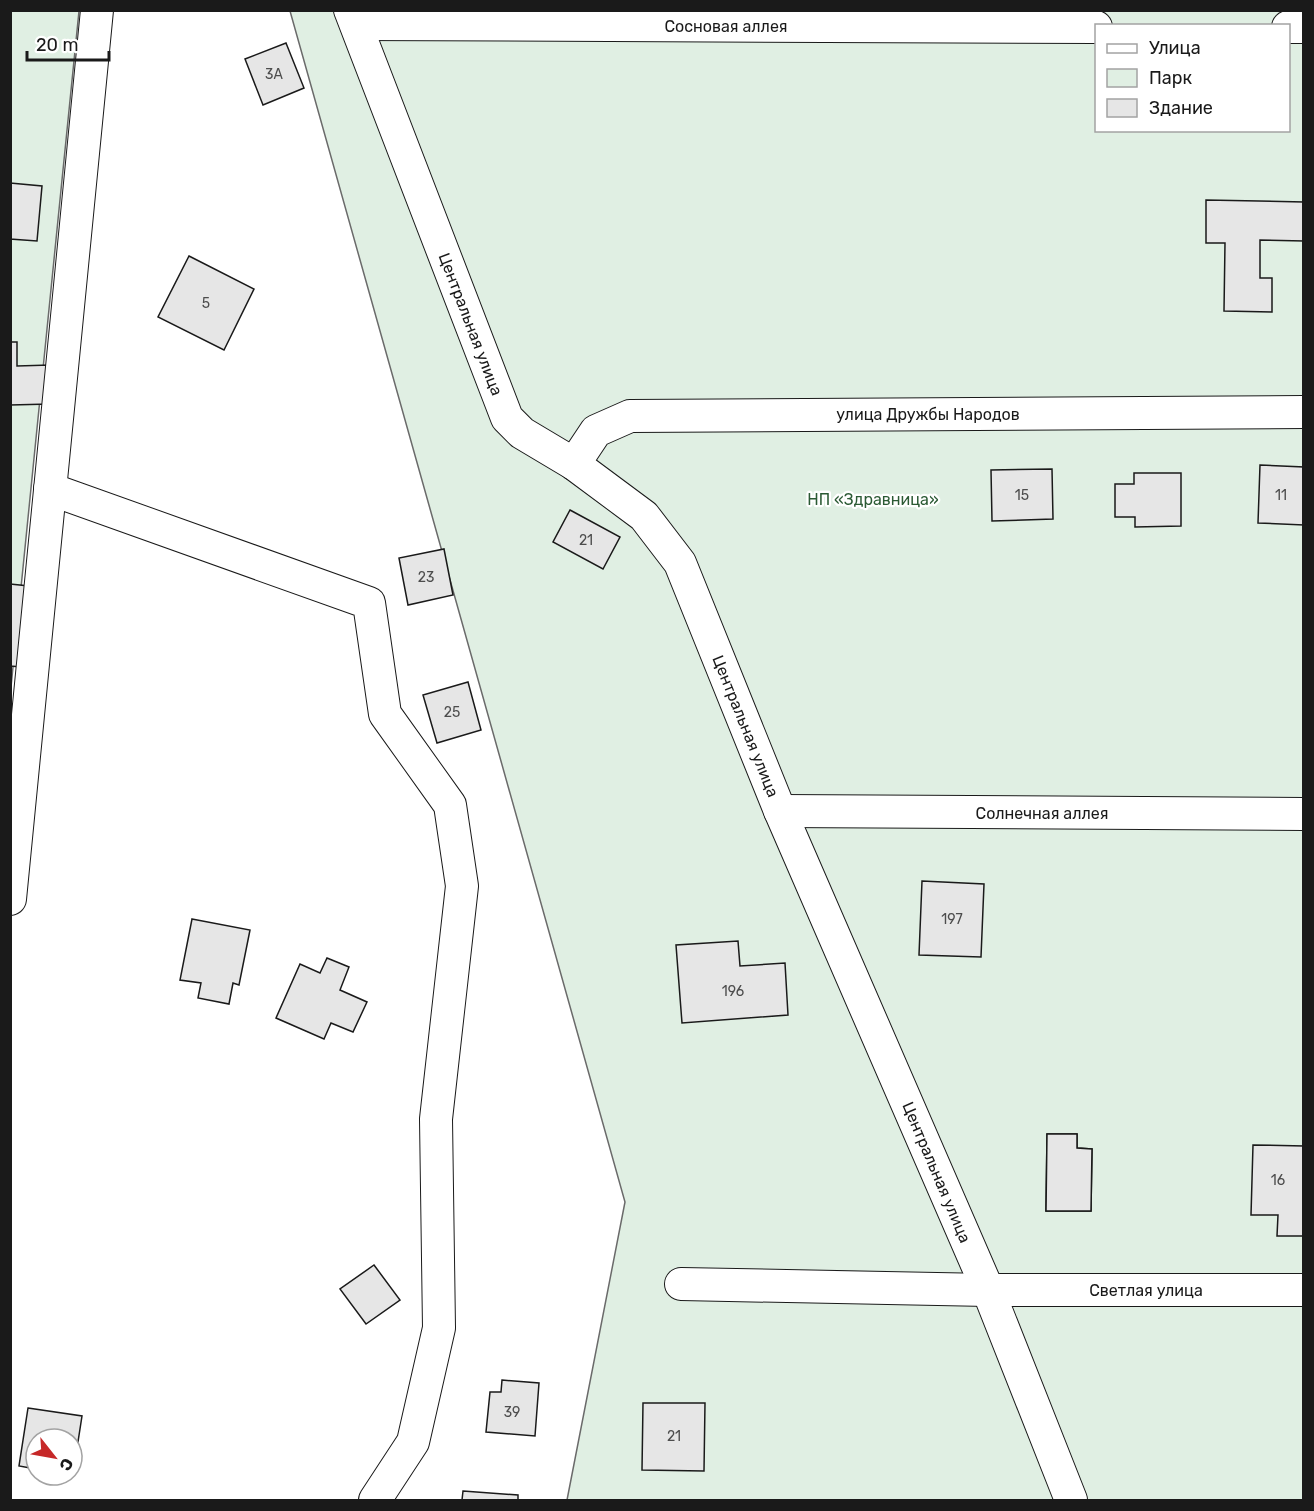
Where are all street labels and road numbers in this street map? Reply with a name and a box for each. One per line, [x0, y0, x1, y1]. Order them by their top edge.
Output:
street label: Сосновая аллея [664, 17, 788, 36]
street label: Центральная улица [435, 250, 507, 398]
street label: улица Дружбы Народов [836, 405, 1020, 424]
street label: Центральная улица [708, 652, 783, 800]
street label: Солнечная аллея [976, 804, 1108, 823]
street label: Центральная улица [898, 1099, 975, 1246]
street label: Светлая улица [1089, 1281, 1203, 1300]

